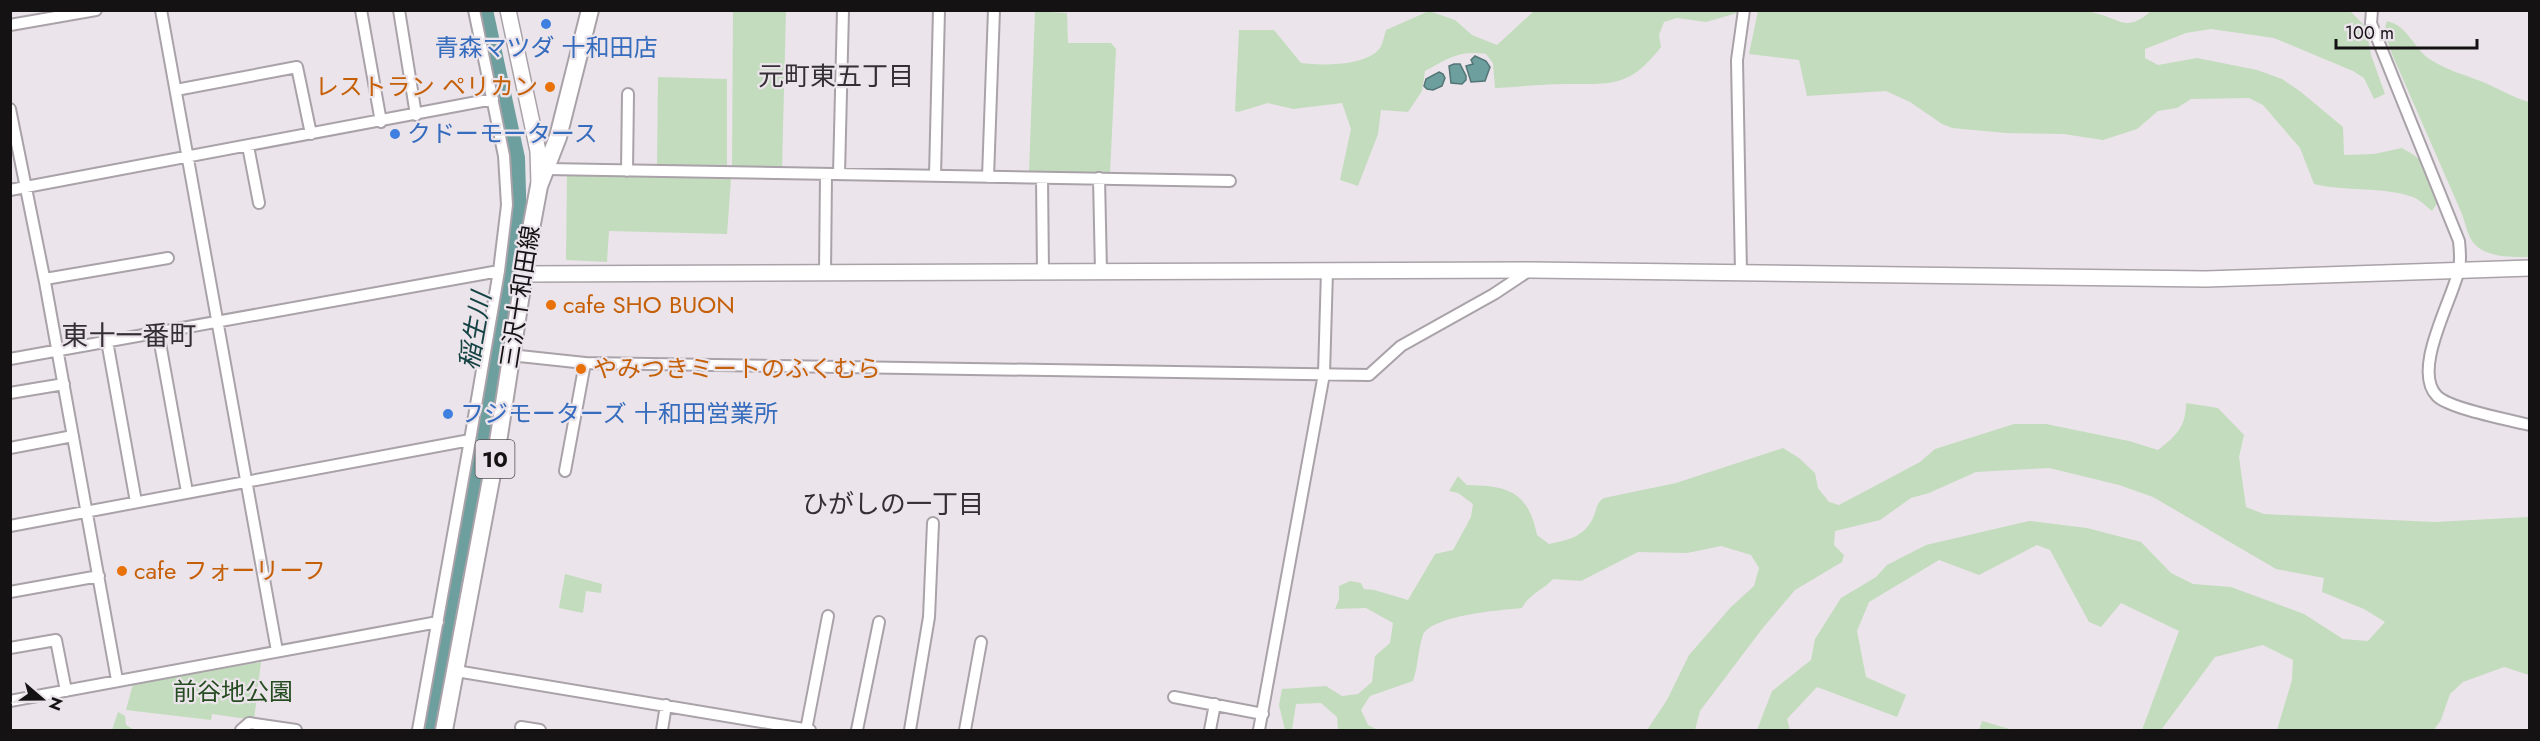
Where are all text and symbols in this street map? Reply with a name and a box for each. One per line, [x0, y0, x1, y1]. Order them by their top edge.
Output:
scale bar [2336, 12, 2477, 50]
marker: 青森マツダ 十和田店 [539, 17, 553, 31]
text: 100 m [2345, 20, 2394, 46]
place label: 青森マツダ 十和田店 [434, 30, 658, 65]
district label: 元町東五丁目 [758, 57, 914, 95]
place label: レストラン ペリカン [315, 69, 538, 104]
marker: レストラン ペリカン [543, 80, 557, 94]
place label: クドーモータース [407, 116, 598, 151]
marker: クドーモータース [388, 127, 402, 141]
street label: 三沢十和田線 [491, 223, 548, 371]
water label: 稲生川 [450, 286, 501, 373]
place label: cafe SHO BUON [563, 287, 735, 322]
marker: cafe SHO BUON [544, 298, 558, 312]
district label: 東十一番町 [62, 316, 197, 355]
place label: やみつきミートのふくむら [593, 351, 881, 386]
marker: やみつきミートのふくむら [574, 362, 588, 376]
place label: フジモーターズ 十和田営業所 [460, 396, 778, 431]
marker: フジモーターズ 十和田営業所 [441, 407, 455, 421]
road number: 10 [476, 440, 514, 478]
district label: ひがしの一丁目 [802, 485, 984, 523]
place label: cafe フォーリーフ [134, 553, 326, 588]
marker: cafe フォーリーフ [115, 564, 129, 578]
north arrow [12, 669, 72, 729]
park label: 前谷地公園 [173, 674, 293, 709]
text: N [43, 694, 69, 714]

